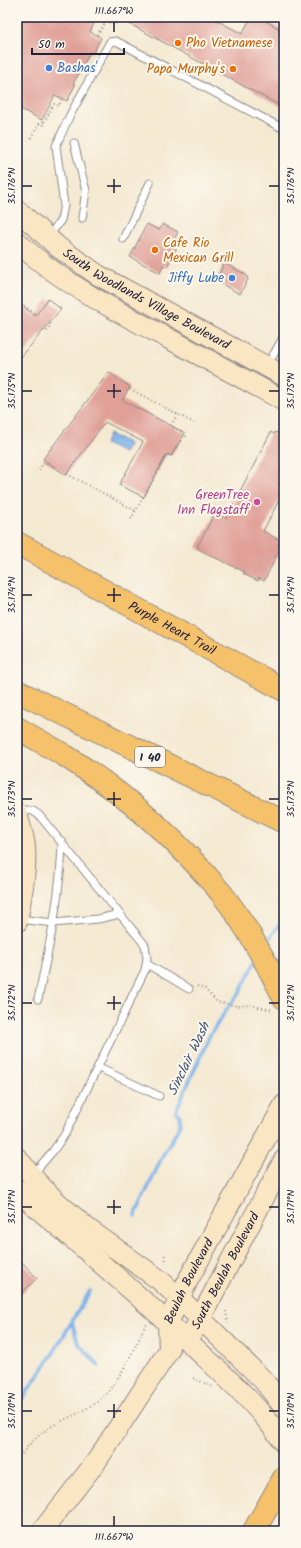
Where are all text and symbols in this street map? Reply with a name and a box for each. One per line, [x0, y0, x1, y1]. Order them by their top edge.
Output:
text: 111.667°W [95, 3, 134, 19]
scale bar [32, 30, 124, 56]
place label: Pho Vietnamese [186, 33, 273, 54]
text: 50 m [38, 35, 65, 54]
marker: Pho Vietnamese [173, 38, 183, 48]
place label: Bashas' [57, 58, 98, 79]
place label: Papa Murphy's [147, 59, 225, 80]
marker: Bashas' [44, 63, 54, 73]
marker: Papa Murphy's [228, 64, 238, 74]
text: 35.176°N [4, 167, 20, 204]
text: 35.176°N [283, 167, 299, 204]
place label: Cafe Rio Mexican Grill [163, 233, 234, 269]
street label: South Woodlands Village Boulevard [58, 243, 234, 356]
marker: Cafe Rio Mexican Grill [150, 245, 160, 255]
place label: Jiffy Lube [168, 268, 224, 289]
marker: Jiffy Lube [227, 273, 237, 283]
text: 35.175°N [4, 372, 20, 409]
text: 35.175°N [283, 372, 299, 409]
place label: GreenTree Inn Flagstaff [177, 485, 250, 521]
marker: GreenTree Inn Flagstaff [252, 497, 262, 507]
text: 35.174°N [4, 576, 20, 613]
text: 35.174°N [283, 576, 299, 613]
street label: Purple Heart Trail [124, 596, 220, 661]
road number: I 40 [135, 747, 165, 767]
text: 35.173°N [4, 780, 20, 818]
text: 35.173°N [283, 780, 299, 818]
text: 35.172°N [4, 984, 20, 1022]
text: 35.172°N [283, 984, 299, 1022]
water label: Sinclair Wash [162, 1017, 217, 1099]
text: 35.171°N [4, 1190, 20, 1224]
text: 35.171°N [283, 1190, 299, 1224]
street label: South Beulah Boulevard [188, 1209, 262, 1331]
street label: Beulah Boulevard [164, 1235, 218, 1327]
text: 35.170°N [4, 1393, 20, 1429]
text: 35.170°N [283, 1393, 299, 1429]
text: 111.667°W [95, 1529, 134, 1545]

